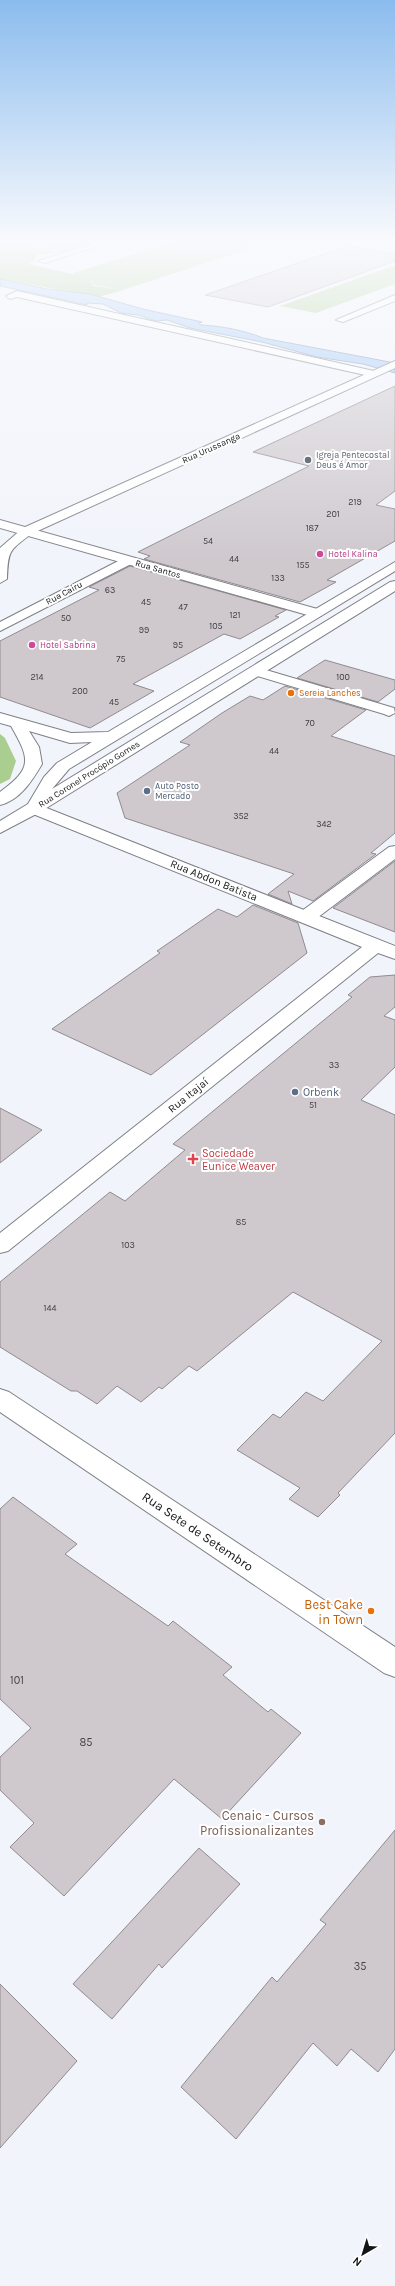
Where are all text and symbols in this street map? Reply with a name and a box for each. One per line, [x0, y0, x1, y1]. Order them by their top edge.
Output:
street label: Rua Urussanga [180, 431, 242, 465]
place label: Igreja Pentecostal Deus é Amor [316, 450, 390, 470]
marker: Igreja Pentecostal Deus é Amor [303, 455, 313, 465]
house number: 219 [348, 497, 362, 507]
house number: 201 [326, 509, 340, 519]
house number: 187 [306, 523, 319, 533]
house number: 54 [203, 536, 213, 546]
marker: Hotel Kalina [315, 549, 325, 559]
place label: Hotel Kalina [328, 549, 378, 559]
house number: 44 [229, 554, 239, 564]
street label: Rua Santos [134, 558, 182, 580]
house number: 155 [296, 560, 310, 570]
house number: 133 [271, 573, 285, 583]
street label: Rua Cairu [44, 579, 84, 607]
house number: 63 [105, 585, 115, 595]
house number: 45 [141, 597, 151, 607]
house number: 47 [178, 602, 188, 612]
house number: 121 [229, 610, 241, 620]
house number: 50 [61, 613, 71, 623]
house number: 105 [209, 621, 223, 631]
house number: 99 [139, 625, 149, 635]
marker: Hotel Sabrina [27, 640, 37, 650]
place label: Hotel Sabrina [40, 640, 96, 650]
house number: 95 [173, 640, 183, 650]
house number: 75 [116, 654, 126, 664]
house number: 214 [30, 672, 44, 682]
house number: 100 [336, 672, 350, 682]
house number: 200 [72, 686, 88, 696]
marker: Sereia Lanches [286, 688, 296, 698]
place label: Sereia Lanches [299, 688, 361, 698]
house number: 45 [109, 697, 119, 707]
house number: 70 [305, 718, 315, 728]
street label: Rua Coronel Procópio Gomes [36, 738, 142, 809]
house number: 44 [269, 746, 279, 756]
place label: Auto Posto Mercado [155, 781, 199, 801]
marker: Auto Posto Mercado [142, 786, 152, 796]
house number: 352 [233, 811, 249, 821]
house number: 342 [316, 819, 332, 829]
street label: Rua Abdon Batista [168, 857, 259, 904]
house number: 33 [329, 1060, 339, 1070]
street label: Rua Itajaí [166, 1075, 212, 1116]
place label: Orbenk [303, 1086, 339, 1099]
marker: Orbenk [290, 1087, 300, 1097]
house number: 51 [309, 1100, 317, 1110]
place label: Sociedade Eunice Weaver [202, 1147, 275, 1173]
marker: Sociedade Eunice Weaver [187, 1153, 199, 1165]
house number: 85 [236, 1217, 246, 1227]
house number: 103 [121, 1240, 135, 1250]
house number: 144 [43, 1303, 57, 1313]
street label: Rua Sete de Setembro [139, 1489, 256, 1574]
place label: Best Cake in Town [304, 1597, 363, 1627]
marker: Best Cake in Town [366, 1606, 376, 1616]
house number: 101 [10, 1674, 24, 1687]
house number: 85 [80, 1736, 92, 1749]
place label: Cenaic - Cursos Profissionalizantes [200, 1808, 314, 1838]
marker: Cenaic - Cursos Profissionalizantes [317, 1817, 327, 1827]
house number: 35 [354, 1960, 366, 1973]
north arrow [343, 2234, 383, 2274]
text: N [350, 2254, 364, 2269]

